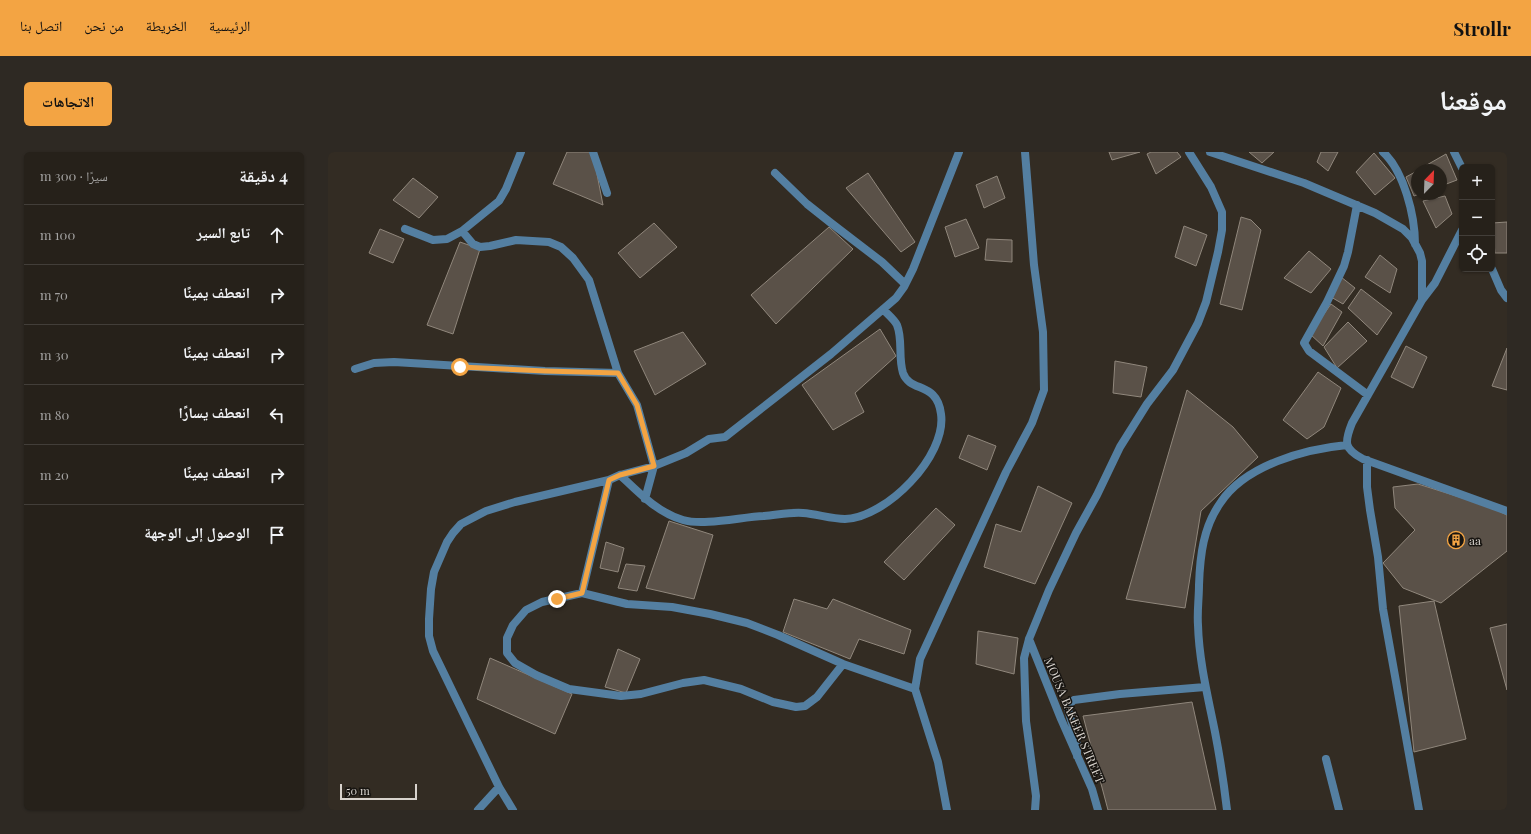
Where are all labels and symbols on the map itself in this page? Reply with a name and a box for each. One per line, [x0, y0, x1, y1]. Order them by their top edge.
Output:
north arrow [1411, 164, 1447, 200]
route start [451, 358, 469, 376]
building icon: aa [1446, 530, 1466, 550]
place label: aa [1469, 532, 1481, 548]
route end [548, 590, 566, 608]
street label: MOUSA BAKEER STREET [1041, 654, 1109, 786]
scale bar [340, 782, 417, 801]

